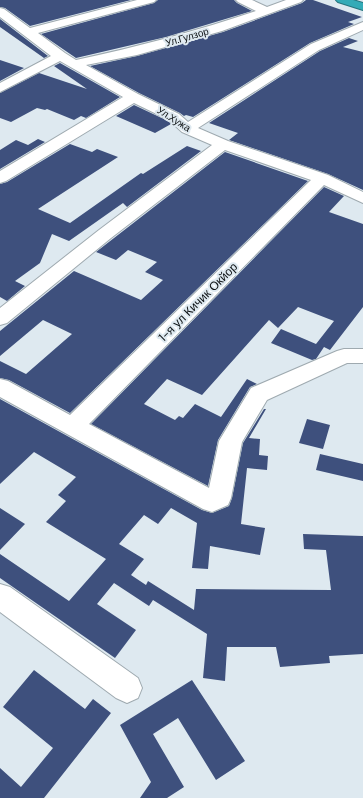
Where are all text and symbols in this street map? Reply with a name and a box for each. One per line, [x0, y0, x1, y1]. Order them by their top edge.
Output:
street label: Ул.Гулзор [164, 25, 211, 49]
street label: Ул.Хужа [155, 104, 194, 135]
street label: 1-я ул Кичик Окйор [155, 259, 241, 345]

